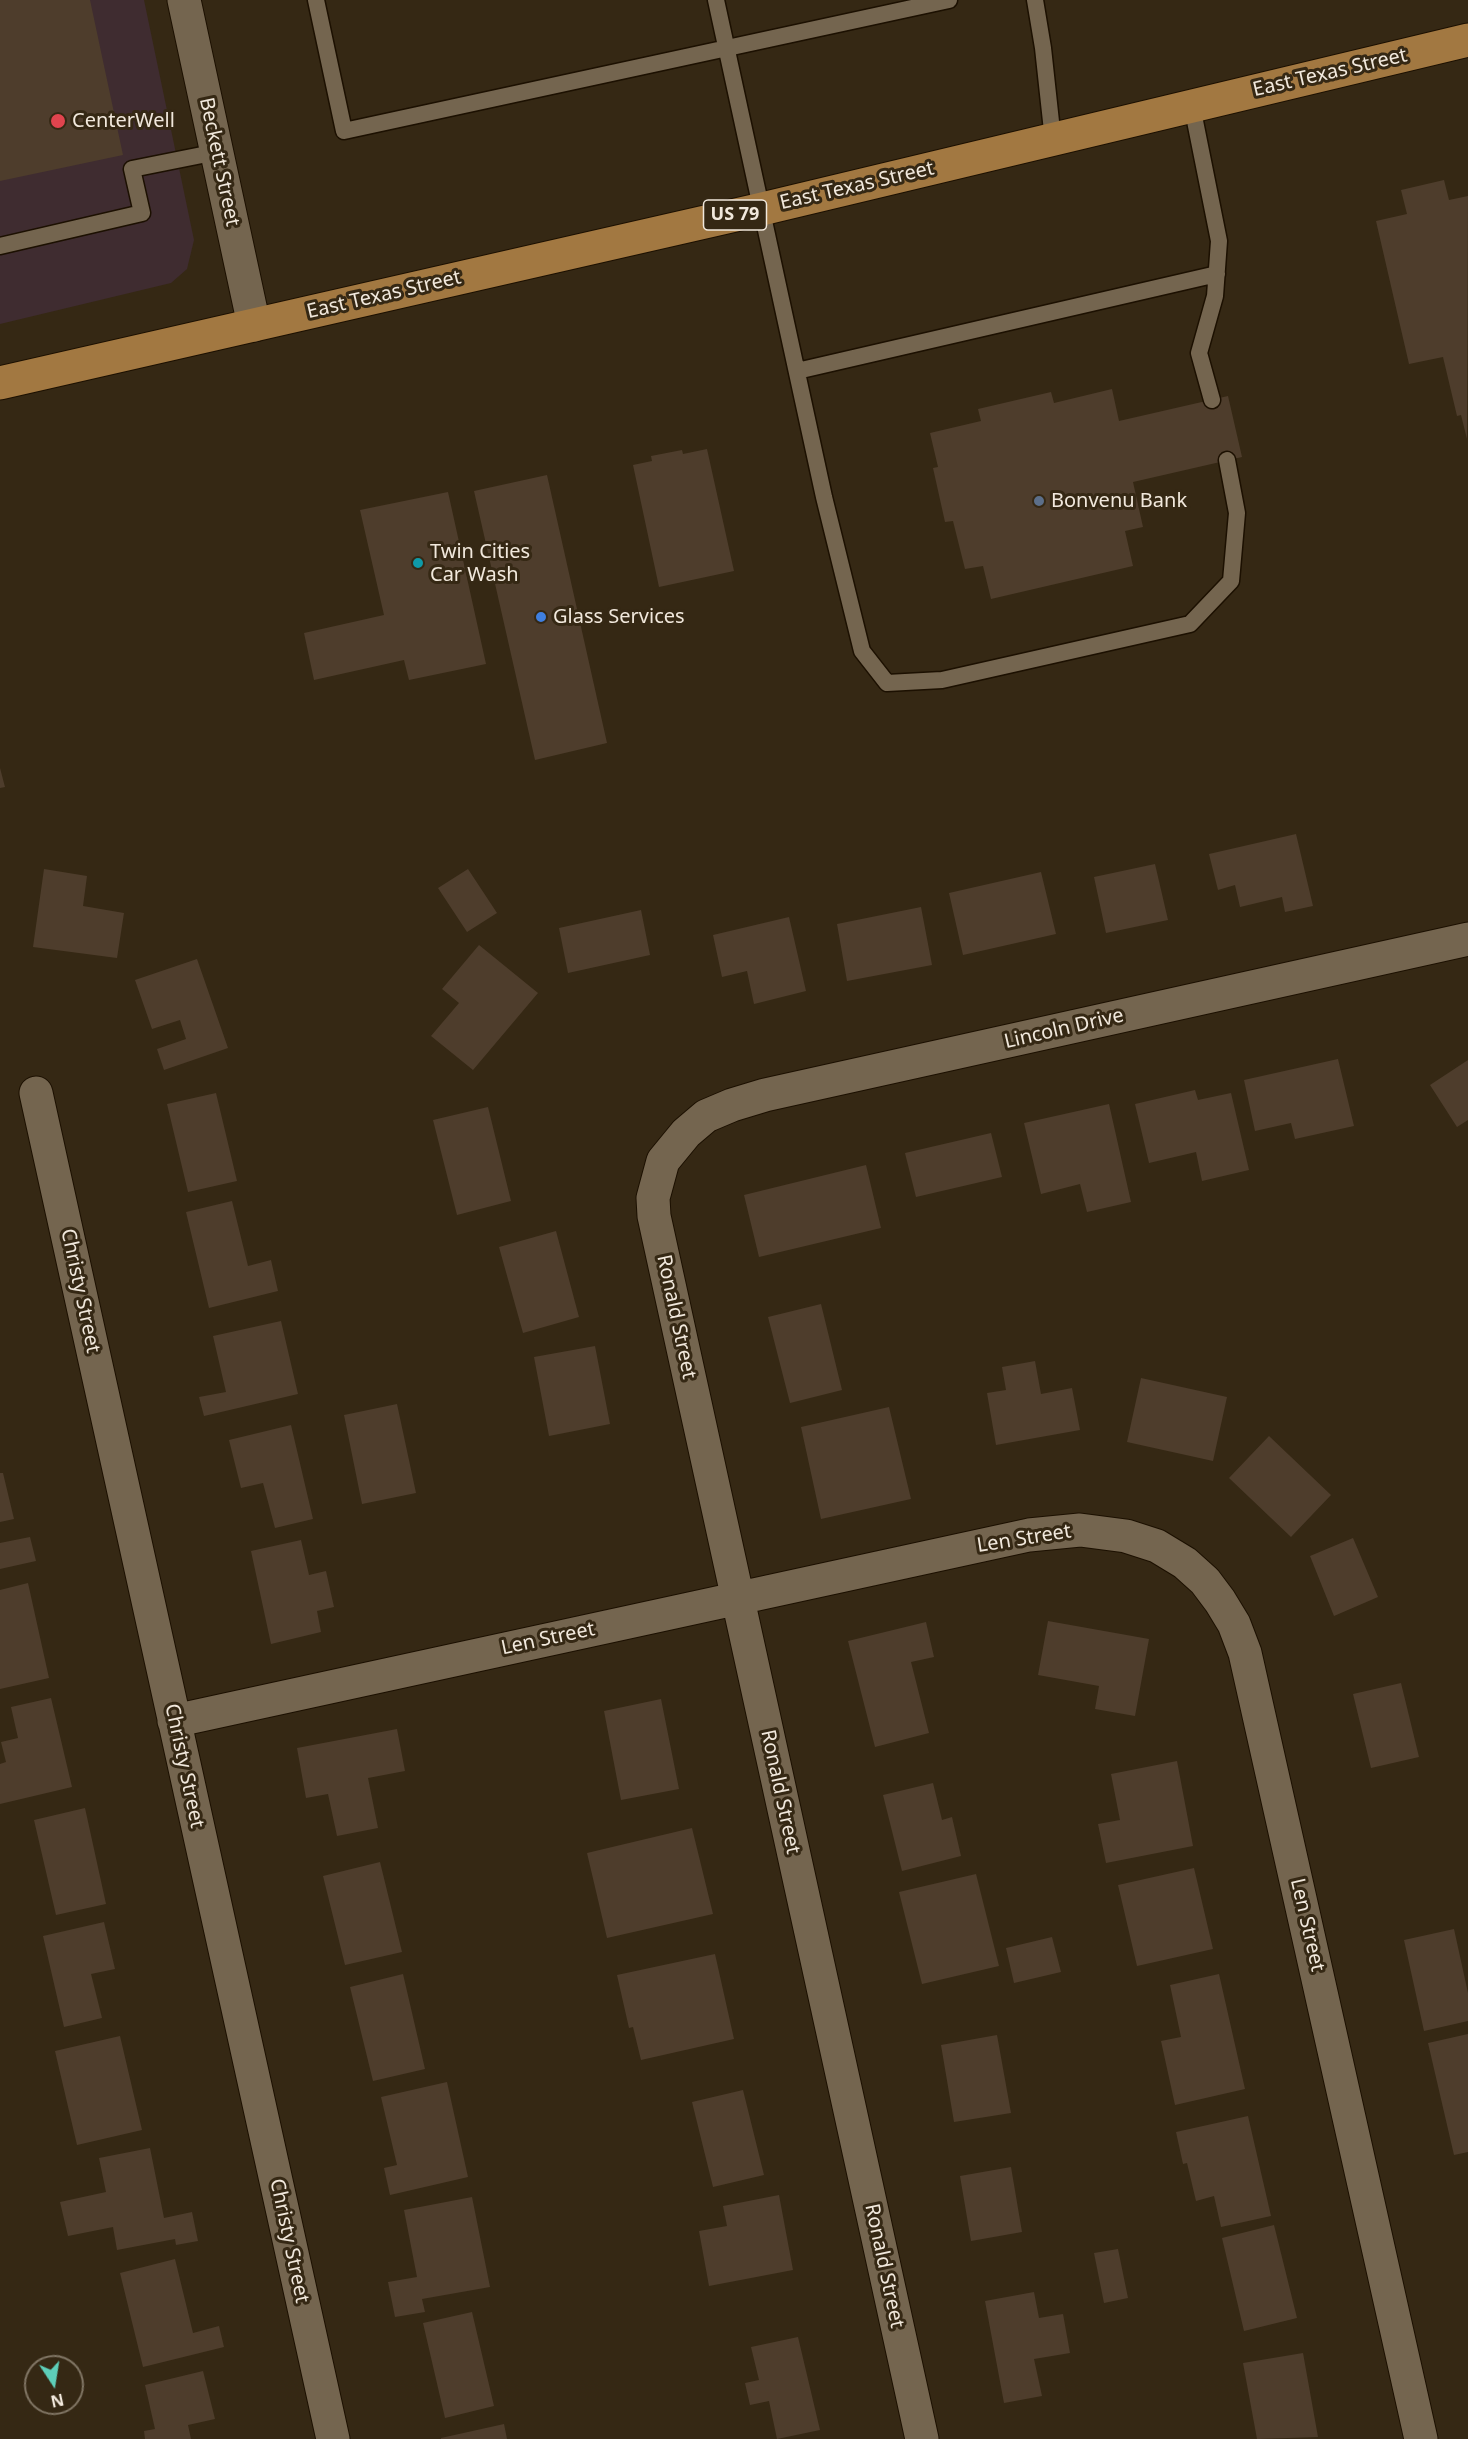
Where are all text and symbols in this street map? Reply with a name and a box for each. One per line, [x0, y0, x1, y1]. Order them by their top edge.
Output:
street label: East Texas Street [1251, 44, 1409, 102]
street label: Beckett Street [194, 95, 244, 229]
place label: CenterWell [72, 109, 175, 133]
marker: CenterWell [49, 112, 67, 130]
street label: East Texas Street [778, 157, 936, 215]
road number: US 79 [704, 200, 766, 230]
street label: East Texas Street [305, 266, 463, 324]
place label: Bonvenu Bank [1051, 489, 1187, 513]
marker: Bonvenu Bank [1032, 494, 1046, 508]
place label: Twin Cities Car Wash [430, 540, 530, 587]
marker: Twin Cities Car Wash [411, 556, 425, 570]
place label: Glass Services [553, 605, 685, 629]
marker: Glass Services [534, 610, 548, 624]
street label: Lincoln Drive [1002, 1004, 1126, 1054]
street label: Christy Street [55, 1227, 105, 1355]
street label: Ronald Street [651, 1253, 701, 1381]
street label: Len Street [975, 1520, 1073, 1558]
street label: Len Street [499, 1617, 597, 1661]
street label: Christy Street [159, 1702, 209, 1830]
street label: Ronald Street [755, 1728, 805, 1856]
street label: Len Street [1285, 1876, 1329, 1974]
street label: Christy Street [264, 2177, 314, 2305]
street label: Ronald Street [859, 2202, 909, 2330]
north arrow [24, 2355, 84, 2415]
text: N [49, 2389, 66, 2413]

